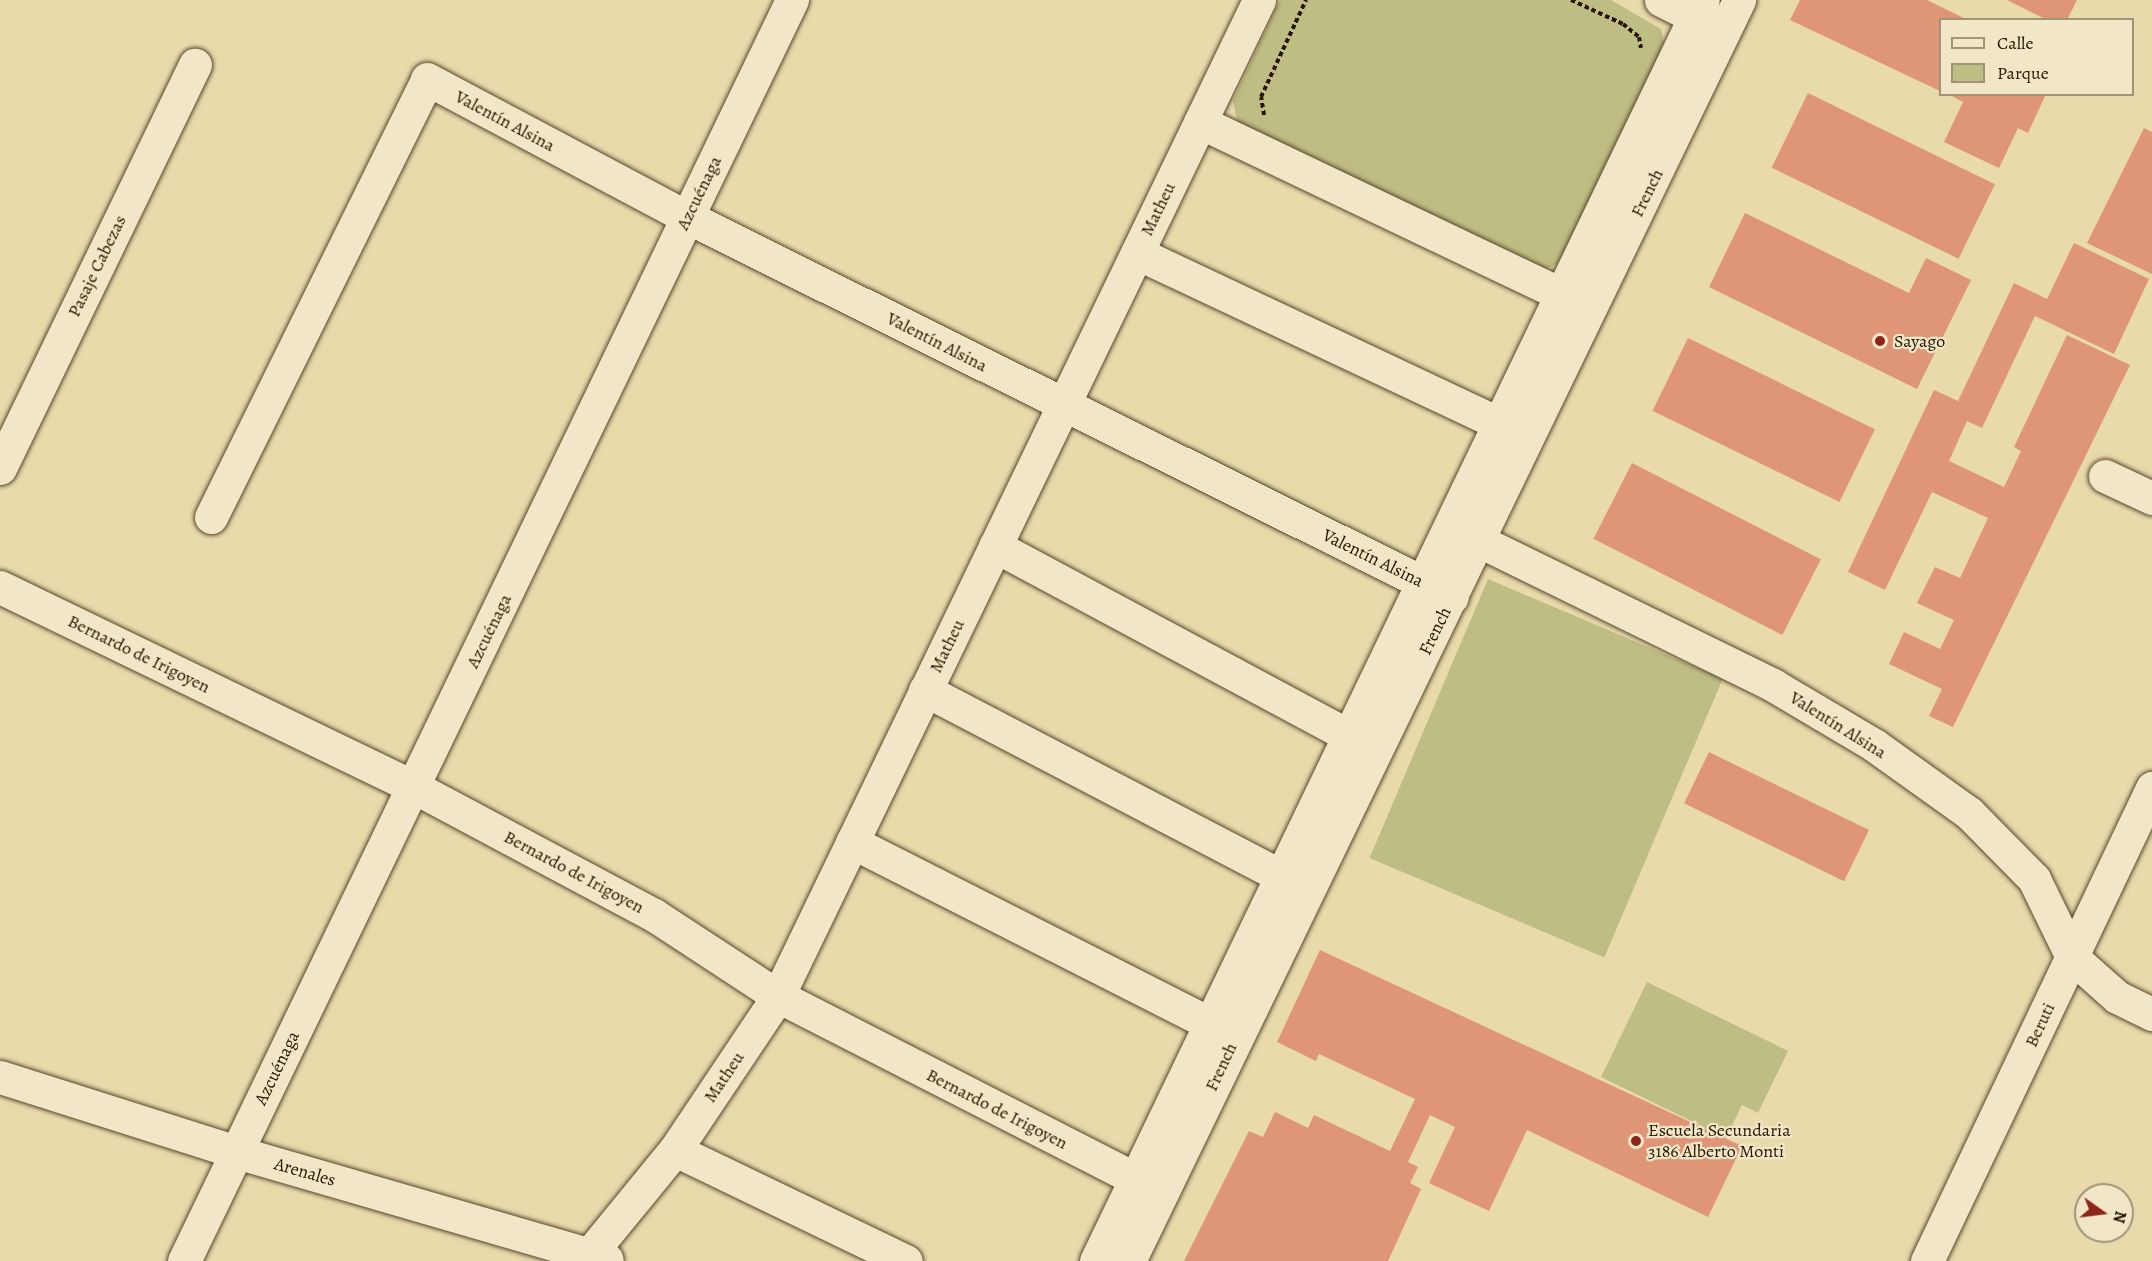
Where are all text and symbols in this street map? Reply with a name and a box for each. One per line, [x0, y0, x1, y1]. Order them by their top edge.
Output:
legend [1939, 18, 2134, 96]
text: Calle [1997, 31, 2034, 55]
text: Parque [1997, 61, 2049, 85]
street label: Valentín Alsina [451, 86, 559, 156]
street label: Azcuénaga [672, 152, 726, 234]
street label: French [1626, 165, 1668, 221]
street label: Matheu [1136, 179, 1180, 239]
street label: Pasaje Cabezas [63, 212, 131, 320]
street label: Valentín Alsina [883, 307, 991, 377]
place label: Sayago [1894, 330, 1945, 352]
marker: Sayago [1871, 332, 1889, 350]
street label: Valentín Alsina [1319, 524, 1427, 592]
street label: Azcuénaga [462, 590, 516, 672]
street label: French [1414, 603, 1456, 659]
street label: Bernardo de Irigoyen [64, 610, 214, 698]
street label: Matheu [925, 616, 969, 676]
street label: Valentín Alsina [1786, 687, 1890, 763]
street label: Bernardo de Irigoyen [500, 826, 648, 918]
street label: Beruti [2020, 999, 2060, 1051]
street label: Azcuénaga [250, 1027, 304, 1109]
street label: French [1200, 1039, 1242, 1095]
street label: Matheu [699, 1047, 749, 1107]
street label: Bernardo de Irigoyen [923, 1064, 1071, 1154]
place label: Escuela Secundaria 3186 Alberto Monti [1648, 1120, 1791, 1162]
marker: Escuela Secundaria 3186 Alberto Monti [1629, 1134, 1643, 1148]
street label: Arenales [272, 1153, 338, 1191]
north arrow [2074, 1183, 2134, 1243]
text: N [2107, 1209, 2132, 1225]

